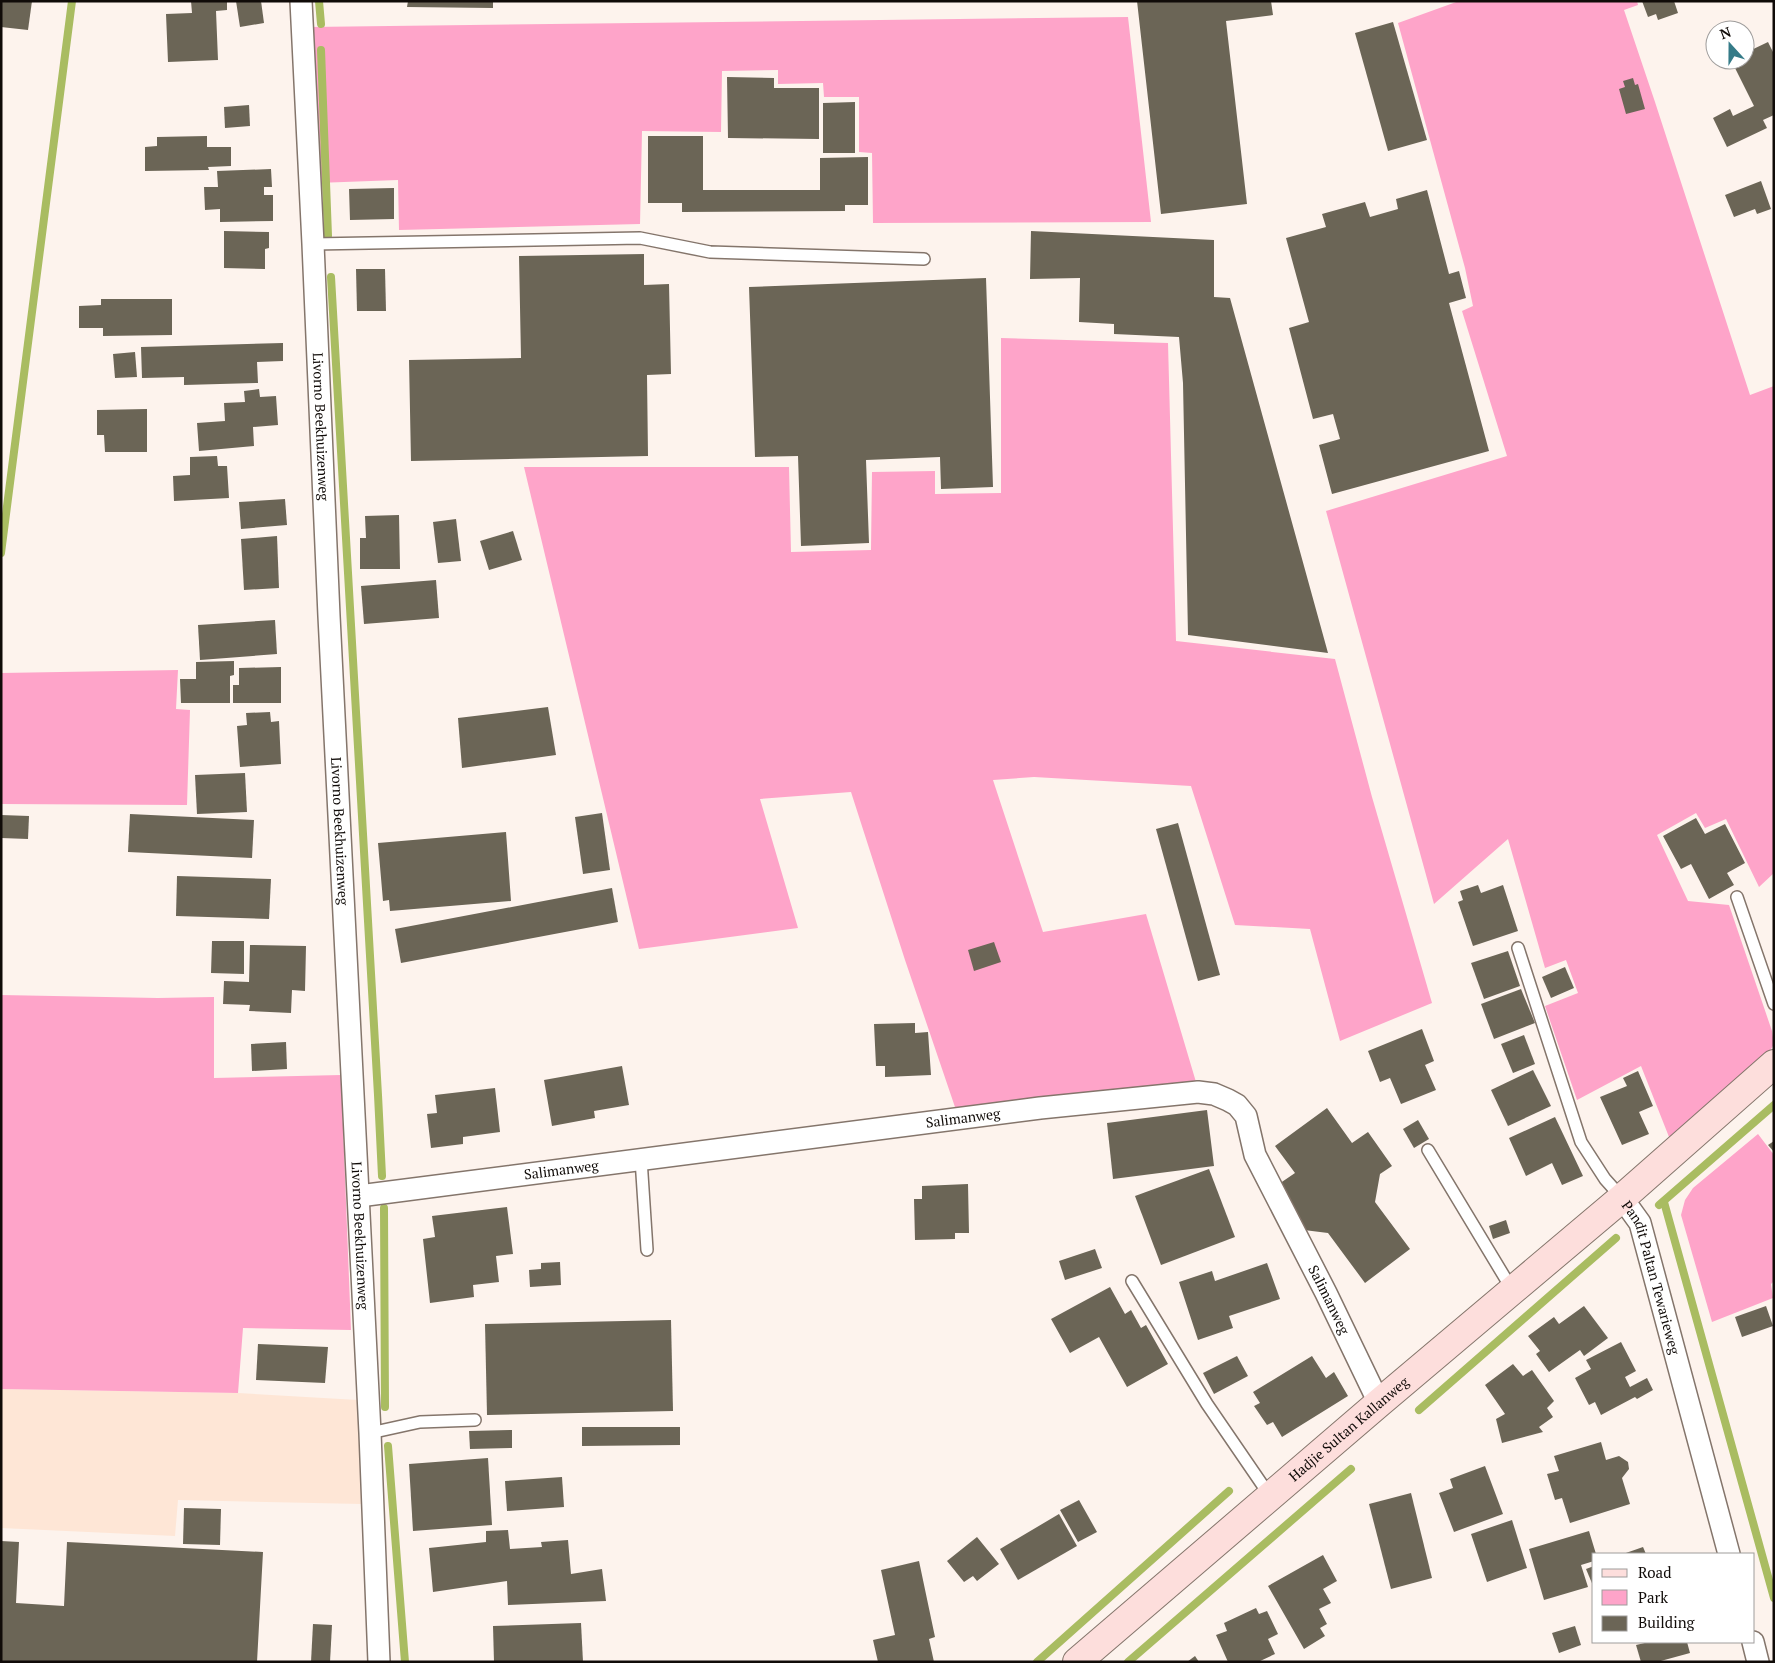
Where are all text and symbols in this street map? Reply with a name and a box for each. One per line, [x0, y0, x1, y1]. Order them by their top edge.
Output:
north arrow [1705, 20, 1755, 70]
text: N [1717, 21, 1734, 43]
street label: Livorno Beekhuizenweg [309, 352, 334, 502]
street label: Livorno Beekhuizenweg [327, 757, 354, 906]
street label: Salimanweg [925, 1103, 1002, 1132]
street label: Salimanweg [523, 1155, 600, 1184]
street label: Livorno Beekhuizenweg [347, 1161, 374, 1311]
street label: Pandit Paltan Tewarieweg [1618, 1197, 1685, 1357]
street label: Salimanweg [1304, 1262, 1355, 1338]
street label: Hadjie Sultan Kallanweg [1285, 1372, 1413, 1485]
legend [1592, 1553, 1755, 1643]
text: Road [1638, 1562, 1671, 1582]
text: Park [1638, 1587, 1668, 1607]
text: Building [1638, 1612, 1696, 1632]

